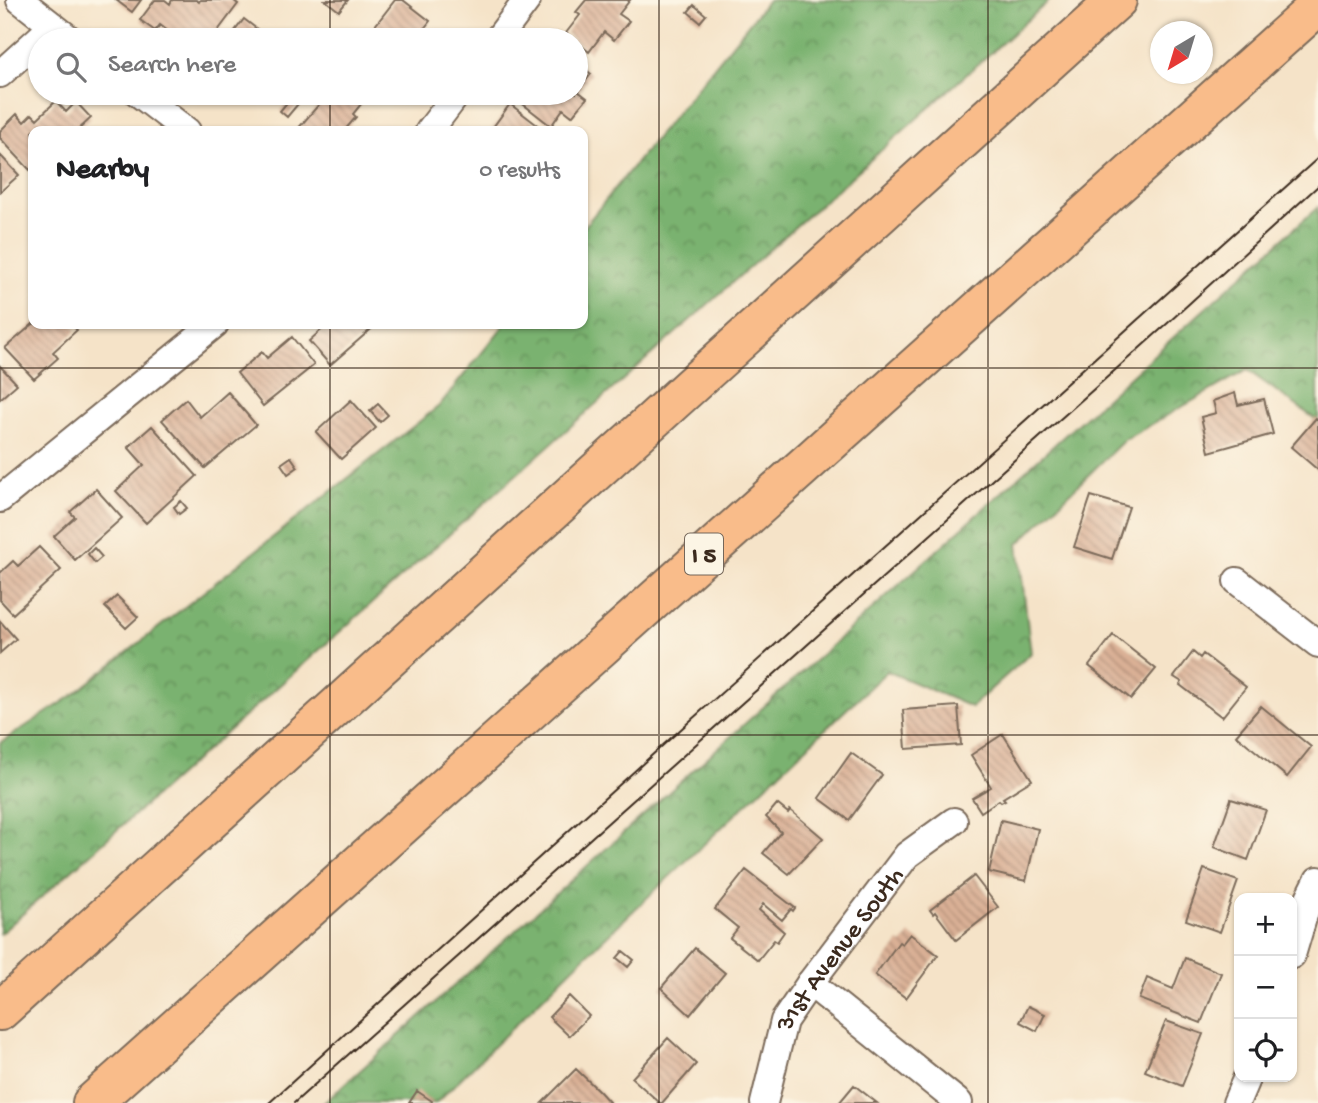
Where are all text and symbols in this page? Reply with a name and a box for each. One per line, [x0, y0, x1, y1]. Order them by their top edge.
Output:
north arrow [1150, 21, 1213, 84]
search box [28, 28, 588, 105]
icon: search [52, 48, 90, 86]
text: Search here [108, 51, 236, 82]
text: Nearby [56, 154, 149, 189]
text: 0 results [479, 158, 560, 185]
road number: I 5 [685, 534, 723, 574]
street label: 31st Avenue South [771, 862, 912, 1034]
map controls [1234, 893, 1297, 1082]
button: + [1234, 893, 1297, 956]
button: − [1234, 956, 1297, 1019]
button: locate [1234, 1019, 1297, 1082]

